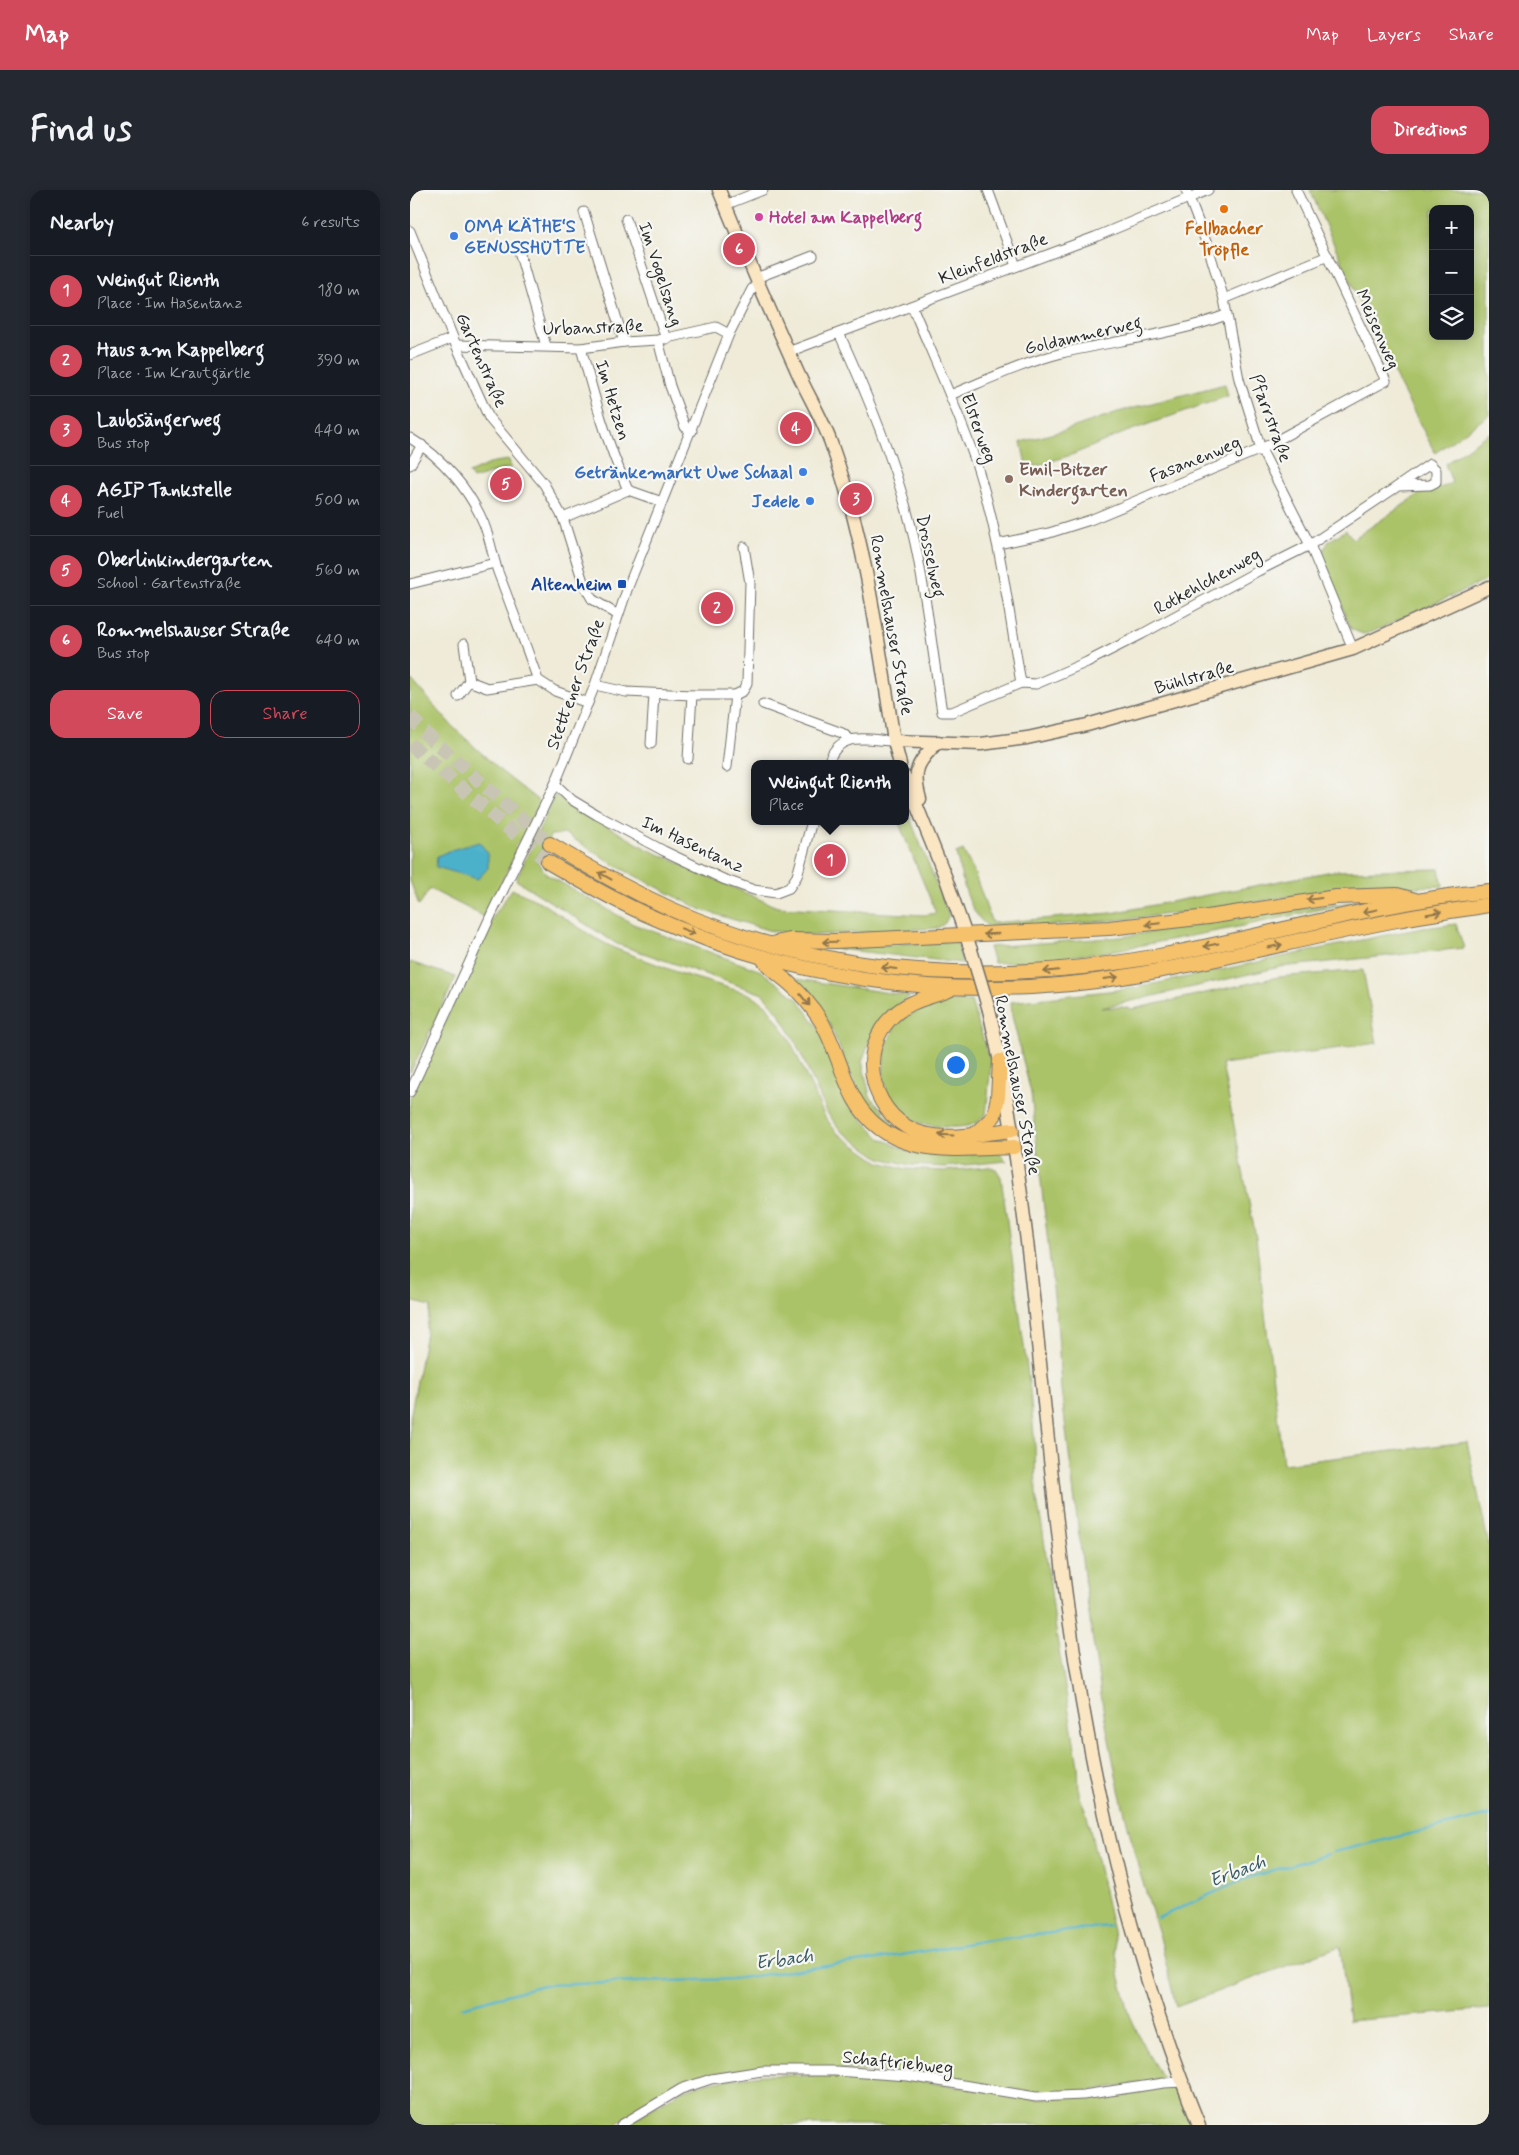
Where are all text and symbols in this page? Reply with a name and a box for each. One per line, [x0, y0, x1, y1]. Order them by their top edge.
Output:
text: Map [25, 20, 69, 51]
text: Map [1306, 23, 1339, 47]
text: Layers [1367, 23, 1421, 47]
text: Share [1449, 23, 1494, 47]
button: Directions [1371, 106, 1489, 154]
text: Find us [30, 107, 132, 153]
marker: Fellbacher Tröpfle [1218, 203, 1230, 215]
map controls [1429, 205, 1474, 340]
button: + [1429, 205, 1474, 250]
place label: Hotel am Kappelberg [769, 206, 922, 232]
text: Nearby [50, 209, 114, 237]
marker: Hotel am Kappelberg [753, 211, 765, 223]
text: 6 results [301, 212, 360, 233]
place label: OMA KÄTHE‘S GENUSSHÜTTE [464, 215, 586, 260]
place label: Fellbacher Tröpfle [1185, 217, 1263, 262]
street label: Im Vogelsang [631, 219, 688, 330]
street label: Kleinfeldstraße [935, 227, 1051, 291]
marker: OMA KÄTHE‘S GENUSSHÜTTE [448, 230, 460, 242]
pin: 6 [723, 230, 755, 268]
button: − [1429, 250, 1474, 295]
text: Weingut Rienth [97, 268, 220, 293]
text: 1 [62, 280, 70, 301]
text: 180 m [317, 280, 360, 301]
street label: Meisenweg [1349, 286, 1405, 373]
text: Place · Im Hasentanz [97, 293, 243, 314]
button: layers [1429, 295, 1474, 340]
street label: Gartenstraße [449, 309, 513, 412]
street label: Goldammerweg [1022, 311, 1145, 363]
street label: Urbanstraße [542, 314, 644, 342]
text: Haus am Kappelberg [97, 338, 264, 363]
text: 2 [62, 350, 70, 371]
text: 390 m [317, 350, 360, 371]
street label: Im Hetzen [588, 357, 636, 443]
text: Place · Im Krautgärtle [97, 363, 251, 384]
street label: Pfarrstraße [1243, 371, 1297, 466]
street label: Elsterweg [953, 390, 1002, 467]
text: Laubsängerweg [97, 408, 221, 433]
pin: 4 [780, 409, 812, 447]
text: 3 [62, 420, 70, 441]
text: 440 m [314, 420, 360, 441]
street label: Fasanenweg [1146, 431, 1245, 490]
text: Bus stop [97, 433, 150, 454]
place label: Emil-Bitzer Kindergarten [1019, 458, 1128, 505]
place label: Getränkemarkt Uwe Schaal [574, 461, 793, 485]
pin: 5 [490, 465, 522, 503]
marker: Getränkemarkt Uwe Schaal [797, 466, 809, 478]
marker: Emil-Bitzer Kindergarten [1003, 473, 1015, 485]
text: AGIP Tankstelle [97, 478, 232, 503]
pin: 3 [840, 480, 872, 518]
text: 4 [61, 490, 71, 511]
text: 500 m [315, 490, 360, 511]
place label: Jedele [751, 490, 801, 514]
marker: Jedele [804, 495, 816, 507]
text: Fuel [97, 503, 124, 524]
street label: Drosselweg [908, 513, 951, 600]
street label: Rommelshauser Straße [863, 533, 919, 717]
street label: Rotkehlchenweg [1150, 543, 1266, 622]
text: Oberlinkindergarten [97, 548, 272, 573]
text: 5 [61, 560, 71, 581]
text: 560 m [315, 560, 360, 581]
text: School · Gartenstraße [97, 573, 241, 594]
place label: Altenheim [531, 573, 612, 597]
marker: Altenheim [616, 578, 628, 590]
pin: 2 [701, 589, 733, 627]
street label: Stettener Straße [541, 615, 611, 753]
text: Rommelshauser Straße [97, 618, 290, 643]
text: 6 [62, 630, 70, 651]
text: 640 m [315, 630, 360, 651]
text: Bus stop [97, 643, 150, 664]
street label: Bühlstraße [1152, 655, 1237, 701]
button: Save [50, 690, 200, 738]
button: Share [210, 690, 360, 738]
popup [751, 760, 909, 825]
text: Weingut Rienth [769, 770, 891, 795]
text: Place [769, 795, 804, 816]
street label: Im Hasentanz [637, 811, 748, 879]
pin: 1 [814, 841, 846, 879]
one-way arrow [598, 871, 612, 881]
one-way arrow [1306, 895, 1322, 905]
one-way arrow [1362, 907, 1378, 916]
one-way arrow [1426, 908, 1442, 918]
one-way arrow [1146, 919, 1162, 928]
one-way arrow [680, 928, 695, 937]
one-way arrow [983, 929, 999, 938]
one-way arrow [822, 937, 838, 946]
one-way arrow [1204, 941, 1220, 950]
one-way arrow [1267, 941, 1283, 950]
one-way arrow [881, 963, 897, 973]
one-way arrow [1043, 966, 1059, 976]
one-way arrow [1102, 973, 1118, 983]
one-way arrow [800, 993, 811, 1006]
street label: Rommelshauser Straße [988, 993, 1046, 1177]
your location [943, 1052, 969, 1078]
one-way arrow [938, 1131, 954, 1140]
water label: Erbach [1206, 1849, 1270, 1894]
water label: Erbach [754, 1943, 815, 1976]
street label: Schaftriebweg [841, 2045, 954, 2082]

